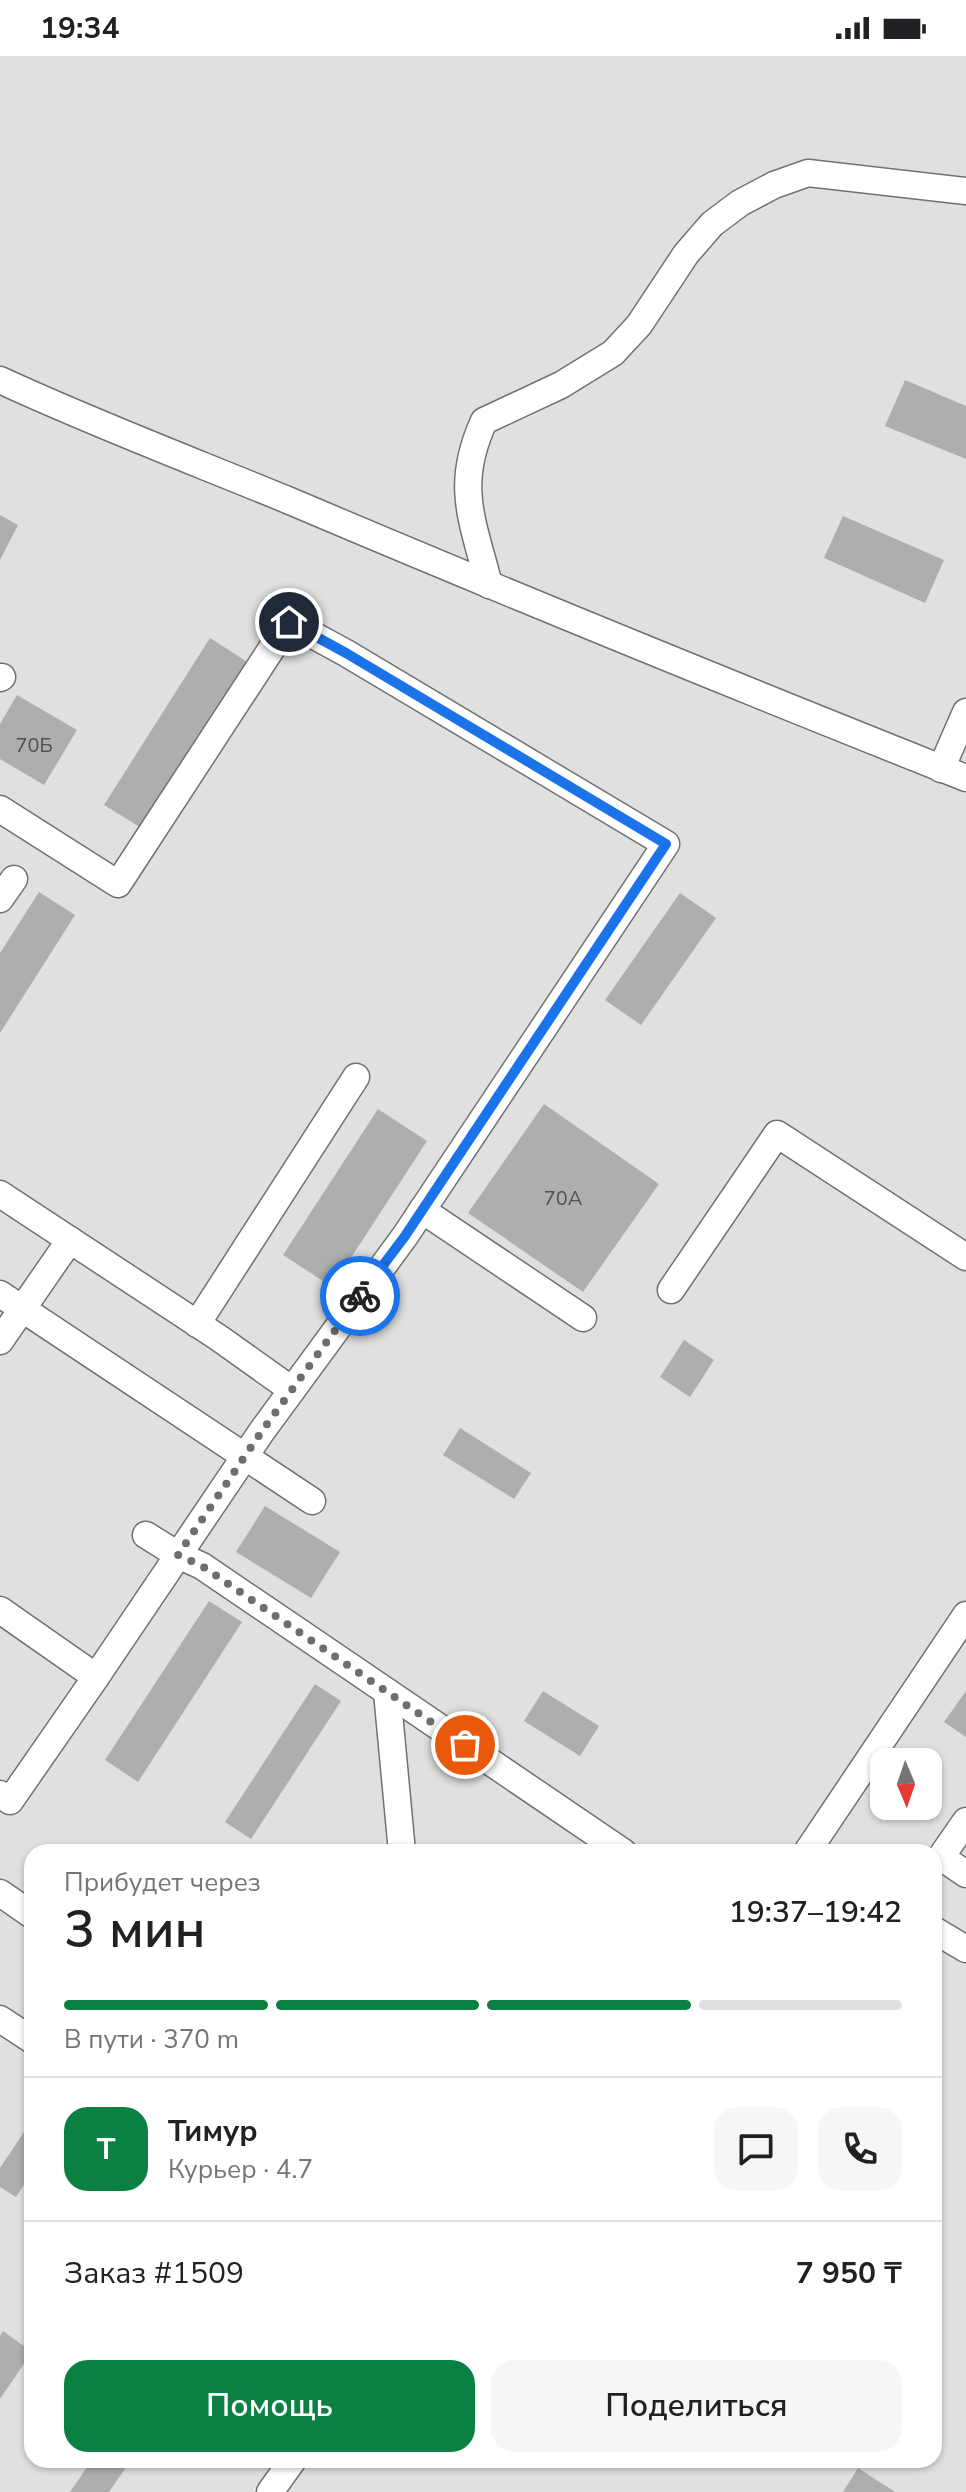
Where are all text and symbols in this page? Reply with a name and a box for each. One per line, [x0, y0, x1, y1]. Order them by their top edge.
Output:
text: 19:34 [40, 8, 119, 49]
pin [255, 588, 323, 656]
icon: home [267, 600, 311, 644]
house number: 70Б [15, 732, 53, 759]
house number: 70А [544, 1185, 583, 1212]
courier [320, 1256, 400, 1336]
icon: bike [338, 1274, 382, 1318]
pin [431, 1711, 499, 1779]
icon: bag [443, 1723, 487, 1767]
north arrow [870, 1748, 942, 1820]
map controls [870, 1748, 942, 1820]
text: Прибудет через [64, 1865, 261, 1900]
text: 19:37–19:42 [729, 1892, 902, 1933]
text: 3 мин [64, 1894, 206, 1965]
text: В пути · 370 m [64, 2022, 239, 2057]
button: chat [714, 2107, 798, 2191]
button: phone [818, 2107, 902, 2191]
text: Тимур [168, 2111, 258, 2152]
text: Т [97, 2129, 115, 2170]
text: Курьер · 4.7 [168, 2152, 313, 2187]
text: Заказ #1509 [64, 2253, 244, 2294]
text: 7 950 ₸ [796, 2253, 902, 2294]
button: Помощь [64, 2360, 475, 2452]
button: Поделиться [491, 2360, 902, 2452]

